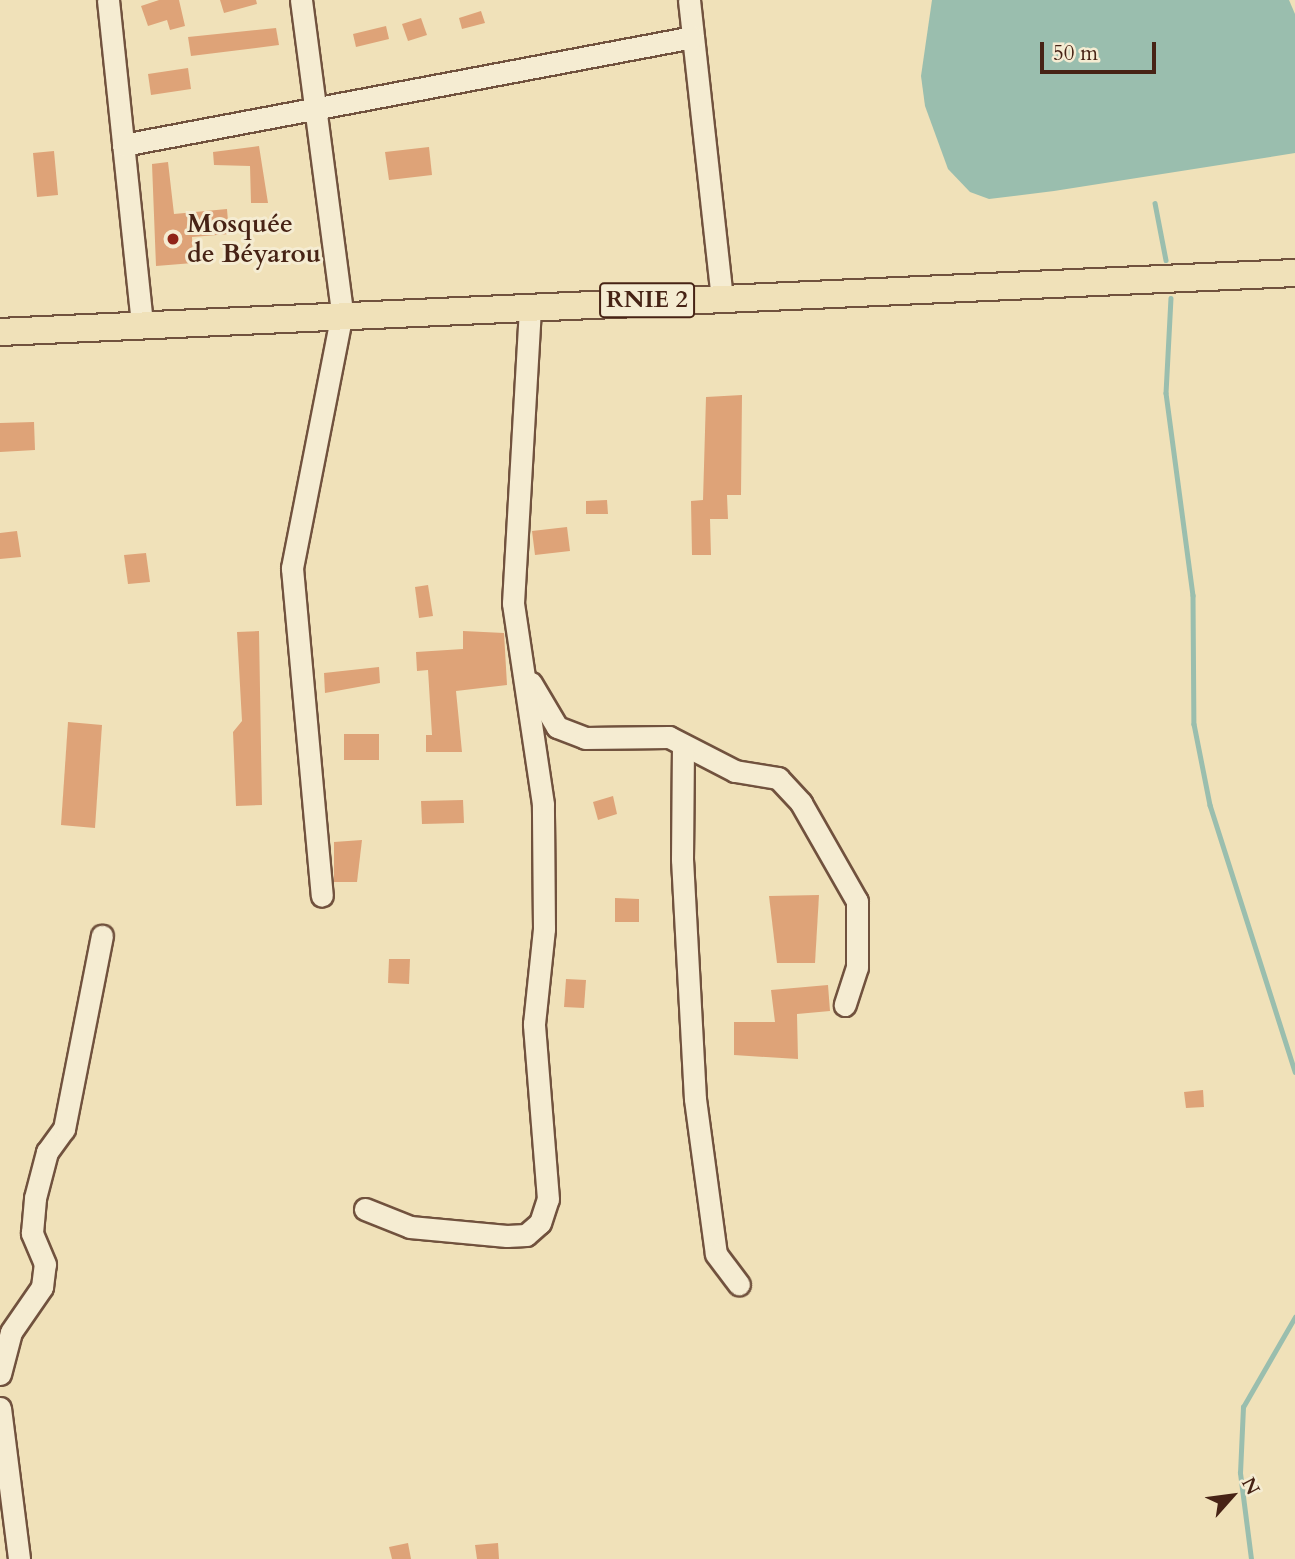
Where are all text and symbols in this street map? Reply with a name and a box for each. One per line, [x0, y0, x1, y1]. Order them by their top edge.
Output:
scale bar [1043, 28, 1158, 72]
text: 50 m [1053, 39, 1098, 68]
place label: Mosquée de Béyarou [187, 208, 321, 270]
marker: Mosquée de Béyarou [165, 231, 181, 247]
road number: RNIE 2 [598, 279, 696, 320]
north arrow [1197, 1461, 1267, 1531]
text: N [1235, 1473, 1266, 1500]

